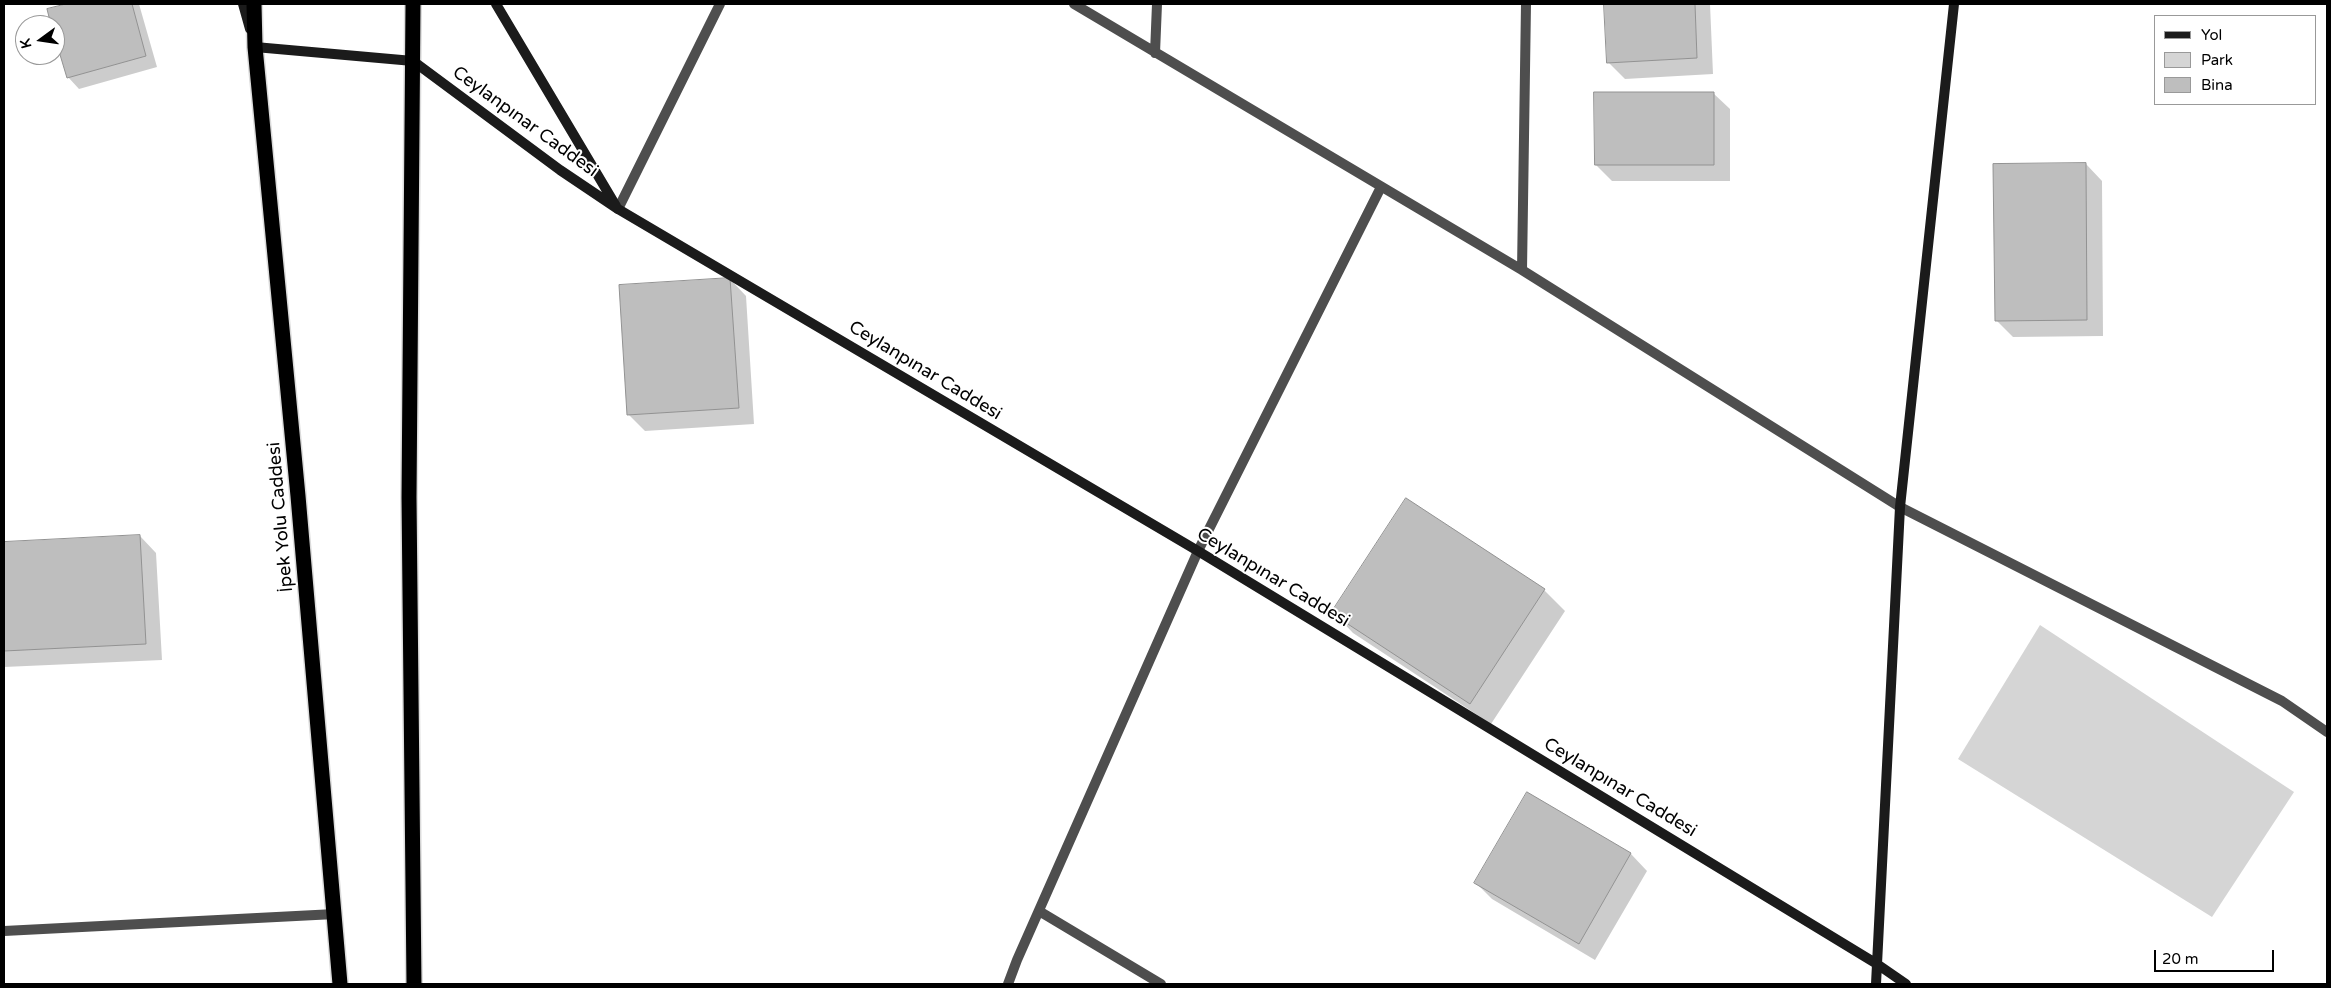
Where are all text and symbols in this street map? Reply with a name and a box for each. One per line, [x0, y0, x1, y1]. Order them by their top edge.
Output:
north arrow [15, 15, 65, 65]
legend [2154, 15, 2316, 105]
text: Yol [2201, 26, 2222, 44]
text: K [17, 37, 35, 50]
text: Park [2201, 51, 2233, 69]
street label: Ceylanpınar Caddesi [448, 62, 602, 182]
text: Bina [2201, 76, 2233, 94]
street label: Ceylanpınar Caddesi [845, 317, 1005, 425]
street label: İpek Yolu Caddesi [264, 441, 298, 593]
street label: Ceylanpınar Caddesi [1193, 524, 1353, 632]
street label: Ceylanpınar Caddesi [1540, 734, 1700, 842]
scale bar [2156, 940, 2276, 972]
text: 20 m [2162, 950, 2199, 968]

